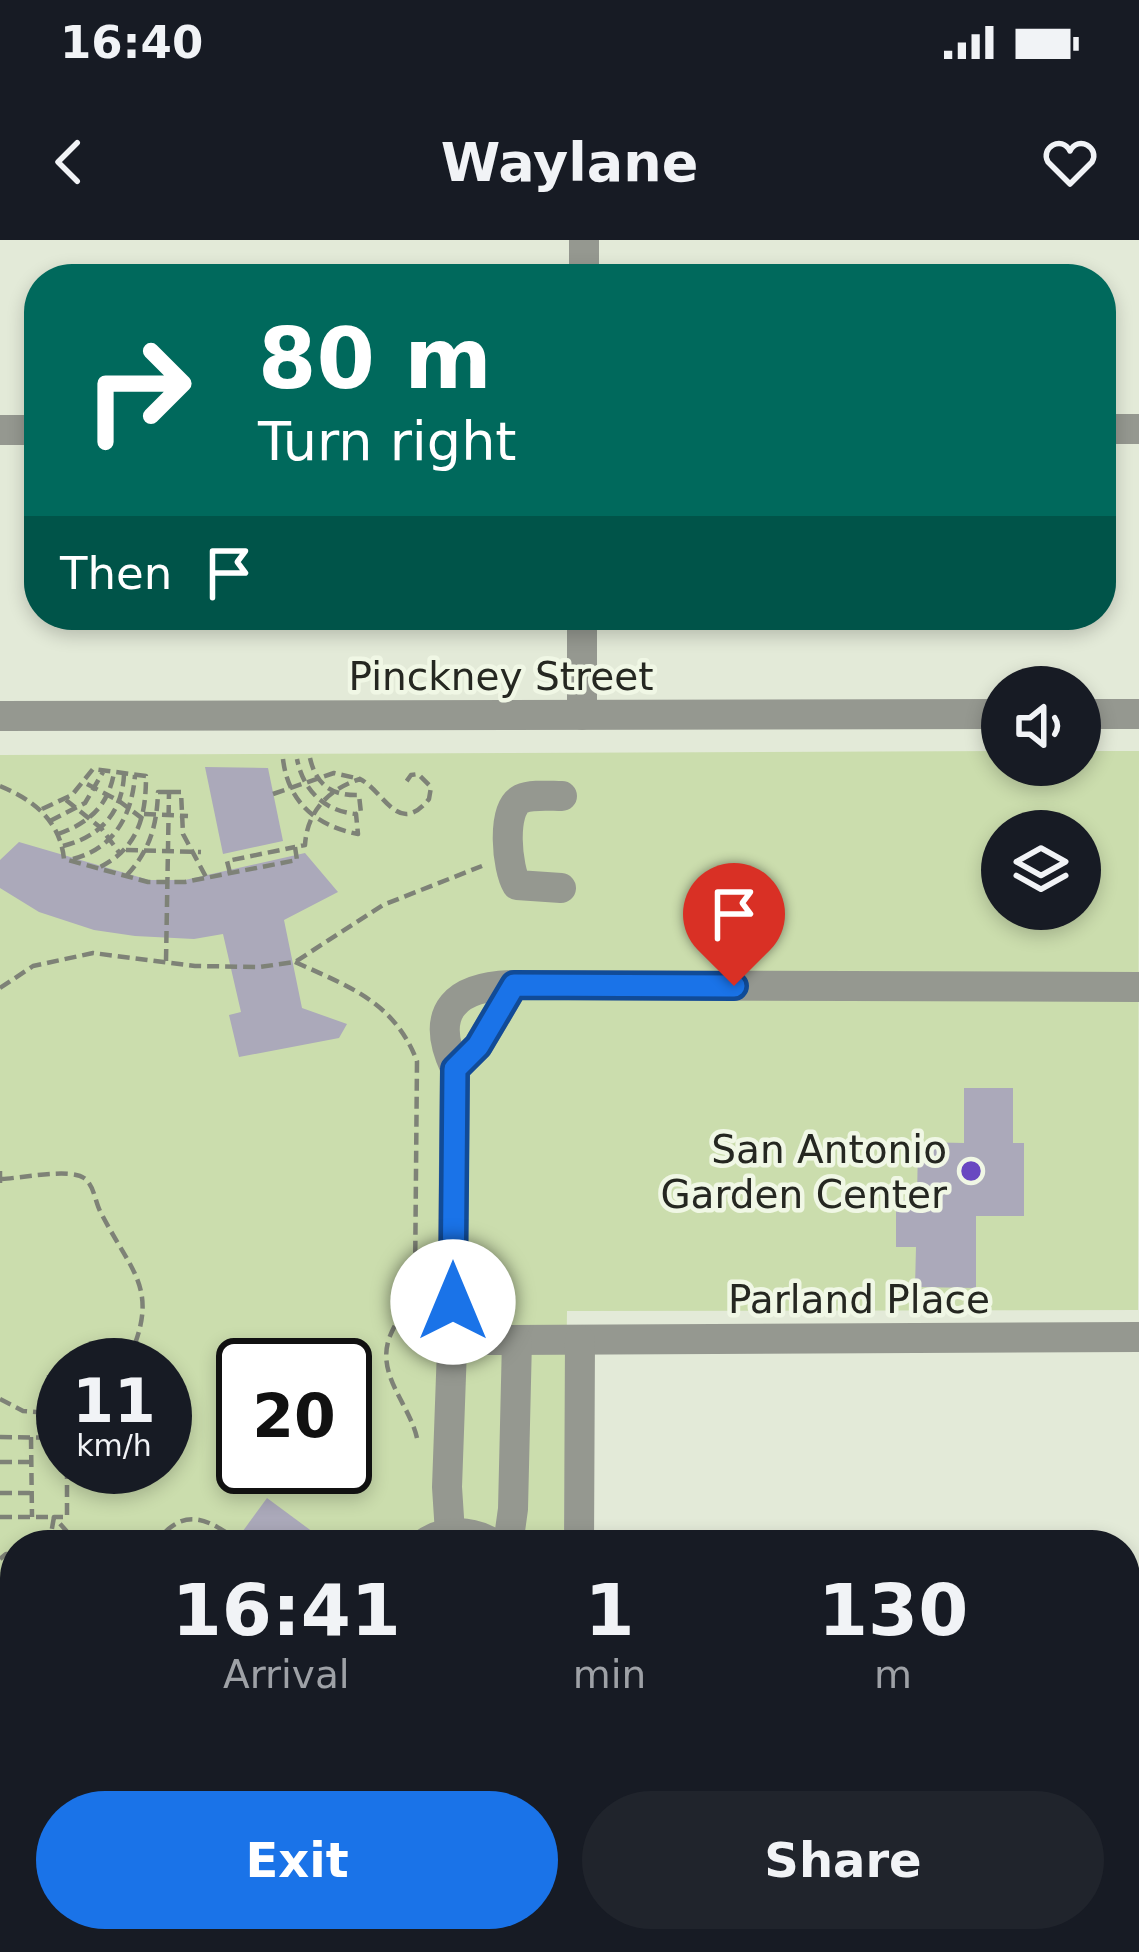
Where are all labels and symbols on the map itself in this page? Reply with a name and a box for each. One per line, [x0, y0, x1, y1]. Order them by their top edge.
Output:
street label: Pinckney Street [349, 654, 653, 699]
pin [683, 863, 785, 986]
place label: San Antonio Garden Center [660, 1127, 948, 1217]
marker: San Antonio Garden Center [958, 1158, 984, 1184]
position arrow [390, 1239, 516, 1365]
street label: Parland Place [728, 1277, 990, 1322]
speed limit sign: 20 [216, 1338, 372, 1494]

